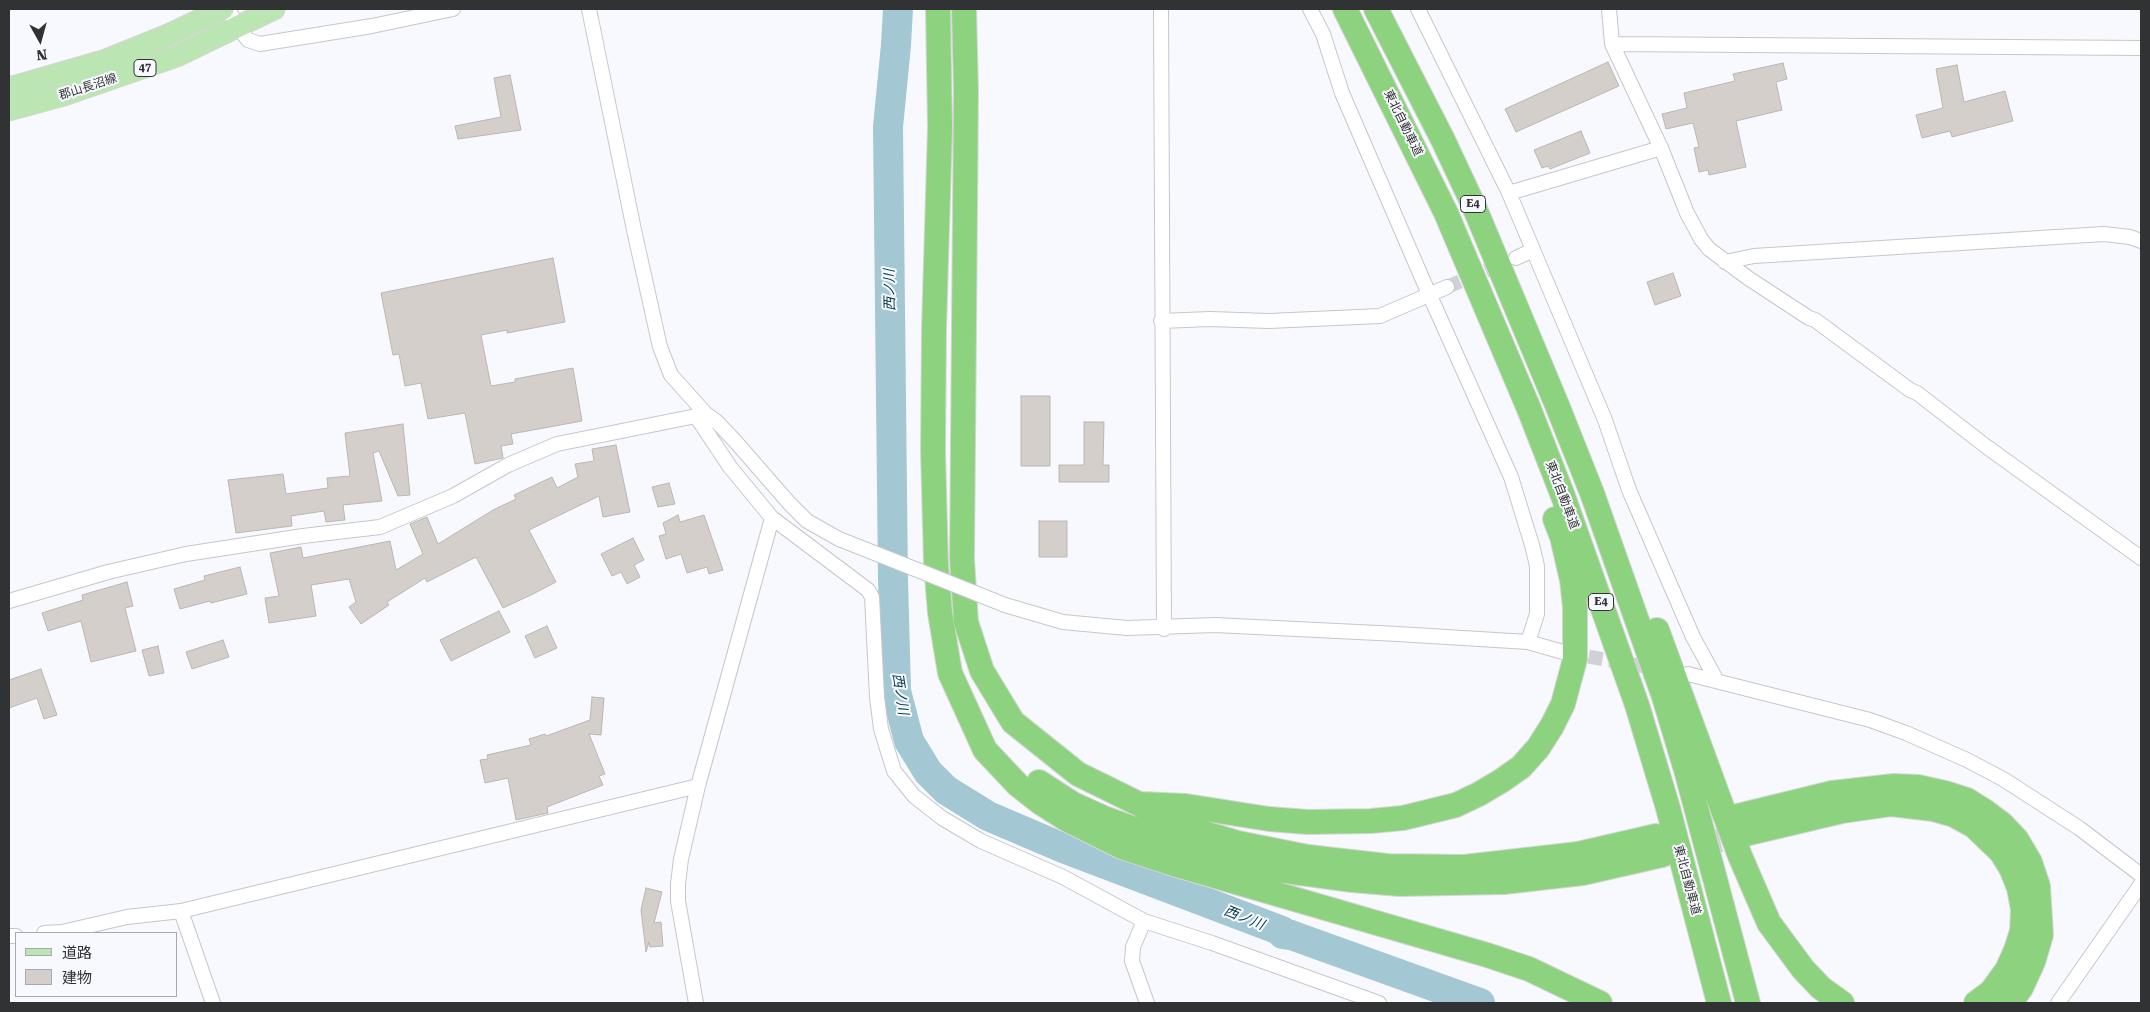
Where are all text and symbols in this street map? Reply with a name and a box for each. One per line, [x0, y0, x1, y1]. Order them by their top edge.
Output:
north arrow [15, 15, 65, 65]
text: N [36, 46, 48, 63]
road number: 47 [134, 59, 156, 76]
street label: 郡山長沼線 [57, 71, 119, 103]
street label: 東北自動車道 [1381, 87, 1425, 159]
road number: E4 [1460, 195, 1486, 212]
water label: 西ノ川 [881, 269, 899, 311]
street label: 東北自動車道 [1542, 459, 1582, 531]
road number: E4 [1588, 594, 1614, 610]
water label: 西ノ川 [888, 672, 912, 716]
street label: 東北自動車道 [1671, 843, 1703, 917]
water label: 西ノ川 [1221, 902, 1267, 934]
legend [15, 932, 178, 997]
text: 道路 [62, 944, 92, 962]
text: 建物 [62, 969, 92, 987]

